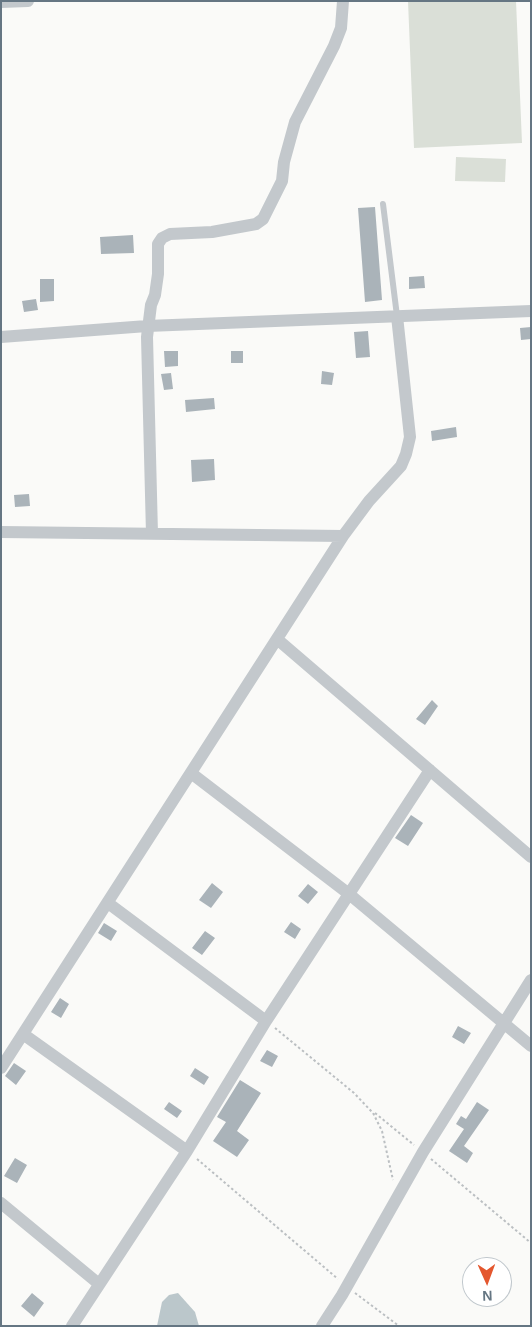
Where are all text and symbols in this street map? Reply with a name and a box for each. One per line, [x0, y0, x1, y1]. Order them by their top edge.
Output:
north arrow [462, 1257, 512, 1307]
text: N [482, 1288, 493, 1304]

